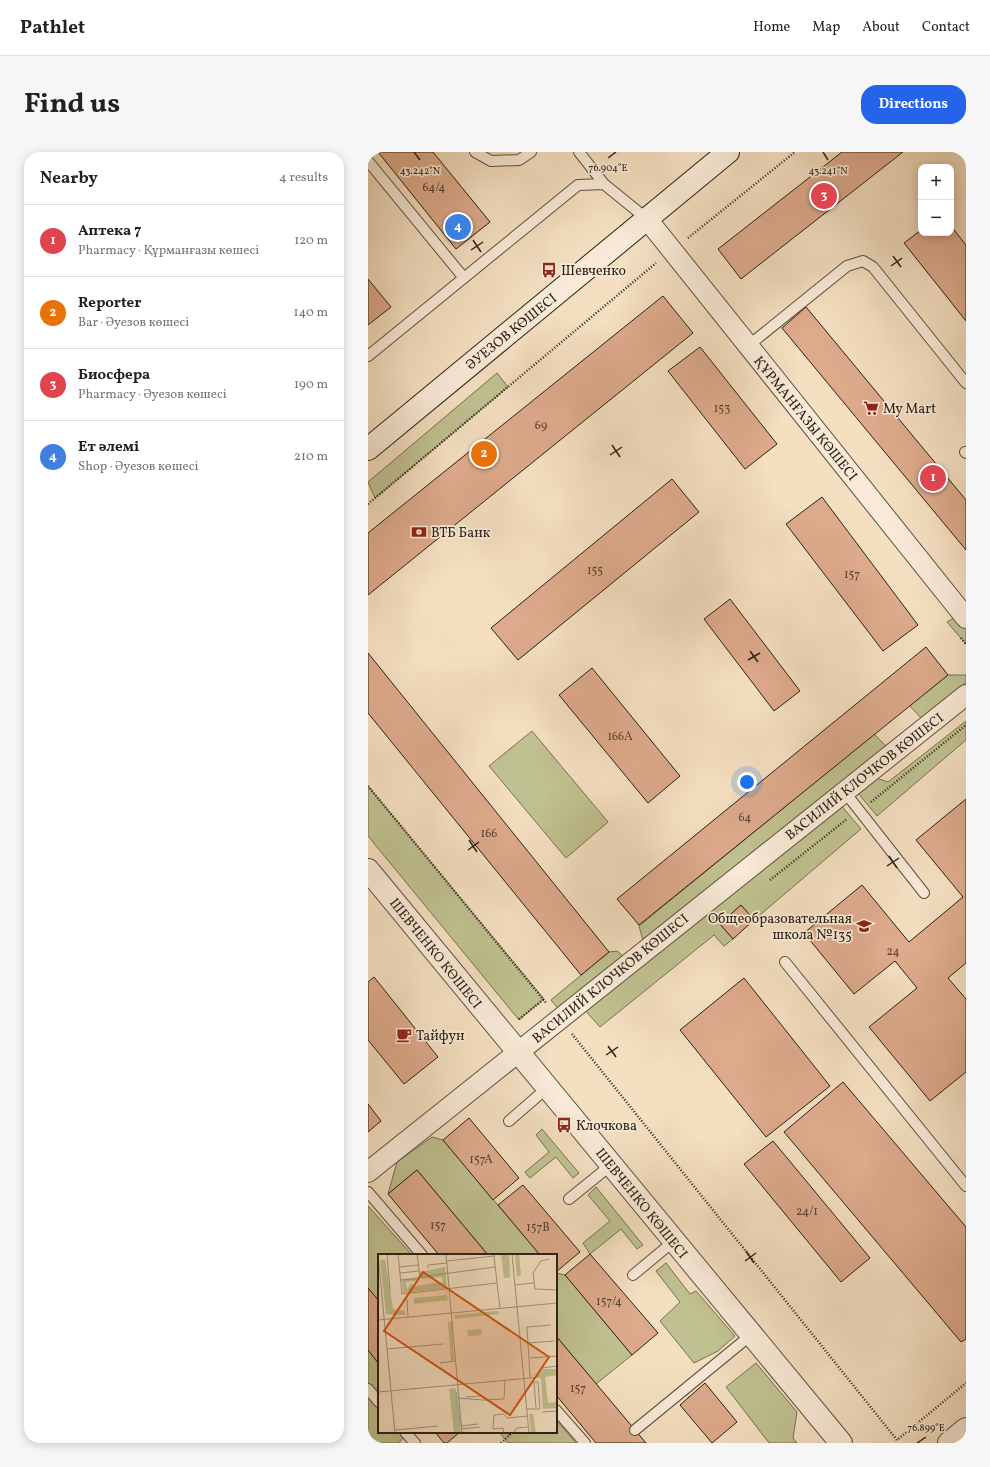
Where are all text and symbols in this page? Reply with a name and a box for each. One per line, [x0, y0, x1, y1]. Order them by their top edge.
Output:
text: Pathlet [20, 15, 85, 41]
text: Home [753, 18, 790, 37]
text: Map [812, 18, 840, 37]
text: About [862, 18, 900, 37]
text: Contact [922, 18, 970, 37]
text: Find us [24, 85, 120, 124]
button: Directions [861, 85, 966, 124]
text: 76.904°E [589, 161, 627, 175]
text: 43.242°N [400, 164, 441, 178]
text: 43.241°N [808, 164, 848, 178]
map controls [918, 164, 954, 236]
button: + [918, 164, 954, 200]
text: Nearby [40, 167, 98, 190]
text: 4 results [279, 169, 328, 187]
house number: 64/4 [423, 180, 445, 196]
pin: 3 [811, 181, 837, 211]
button: − [918, 200, 954, 236]
pin: 4 [445, 212, 471, 242]
text: Аптека 7 [78, 221, 141, 242]
text: 1 [50, 232, 56, 250]
text: 120 m [294, 232, 328, 250]
text: Pharmacy · Құрманғазы көшесі [78, 242, 259, 260]
bus stop icon: Шевченко [540, 261, 558, 279]
place label: Шевченко [561, 262, 626, 281]
street label: ӘУЕЗОВ КӨШЕСІ [462, 290, 561, 375]
text: Reporter [78, 293, 141, 314]
text: 2 [50, 304, 56, 322]
text: 140 m [294, 304, 328, 322]
text: Bar · Әуезов көшесі [78, 314, 189, 332]
street label: ҚҰРМАНҒАЗЫ КӨШЕСІ [749, 353, 861, 485]
text: Биосфера [78, 365, 150, 386]
text: 3 [50, 376, 56, 394]
text: 190 m [294, 376, 328, 394]
text: Pharmacy · Әуезов көшесі [78, 386, 227, 404]
supermarket icon: My Mart [862, 399, 880, 417]
place label: My Mart [883, 400, 936, 419]
house number: 153 [714, 401, 730, 417]
house number: 69 [535, 418, 547, 434]
text: Ет әлемі [78, 437, 139, 458]
pin: 2 [471, 439, 497, 469]
text: 4 [49, 448, 57, 466]
text: 210 m [294, 448, 328, 466]
text: Shop · Әуезов көшесі [78, 458, 198, 476]
pin: 1 [920, 463, 946, 493]
bank icon: ВТБ Банк [410, 523, 428, 541]
place label: ВТБ Банк [431, 524, 491, 543]
house number: 155 [587, 563, 603, 579]
house number: 157 [844, 567, 860, 583]
street label: ВАСИЛИЙ КЛОЧКОВ КӨШЕСІ [781, 708, 948, 845]
house number: 166А [607, 729, 633, 745]
your location [737, 772, 757, 792]
house number: 64 [739, 810, 751, 826]
house number: 166 [481, 826, 497, 842]
street label: ШЕВЧЕНКО КӨШЕСІ [384, 895, 485, 1013]
street label: ВАСИЛИЙ КЛОЧКОВ КӨШЕСІ [528, 909, 693, 1048]
place label: Общеобразовательная школа №135 [708, 910, 852, 945]
school or university icon: Общеобразовательная школа №135 [855, 917, 873, 935]
house number: 24 [886, 944, 900, 960]
cafe icon: Тайфун [395, 1026, 413, 1044]
place label: Тайфун [416, 1027, 465, 1046]
bus stop icon: Клочкова [555, 1116, 573, 1134]
place label: Клочкова [576, 1117, 637, 1136]
street label: ШЕВЧЕНКО КӨШЕСІ [590, 1145, 691, 1263]
house number: 157А [469, 1152, 493, 1168]
house number: 24/1 [796, 1204, 818, 1220]
house number: 157 [430, 1218, 446, 1234]
house number: 157В [526, 1220, 550, 1236]
inset map [378, 1254, 557, 1433]
house number: 157/4 [596, 1294, 622, 1310]
house number: 157 [570, 1381, 586, 1397]
text: 76.899°E [907, 1421, 945, 1435]

